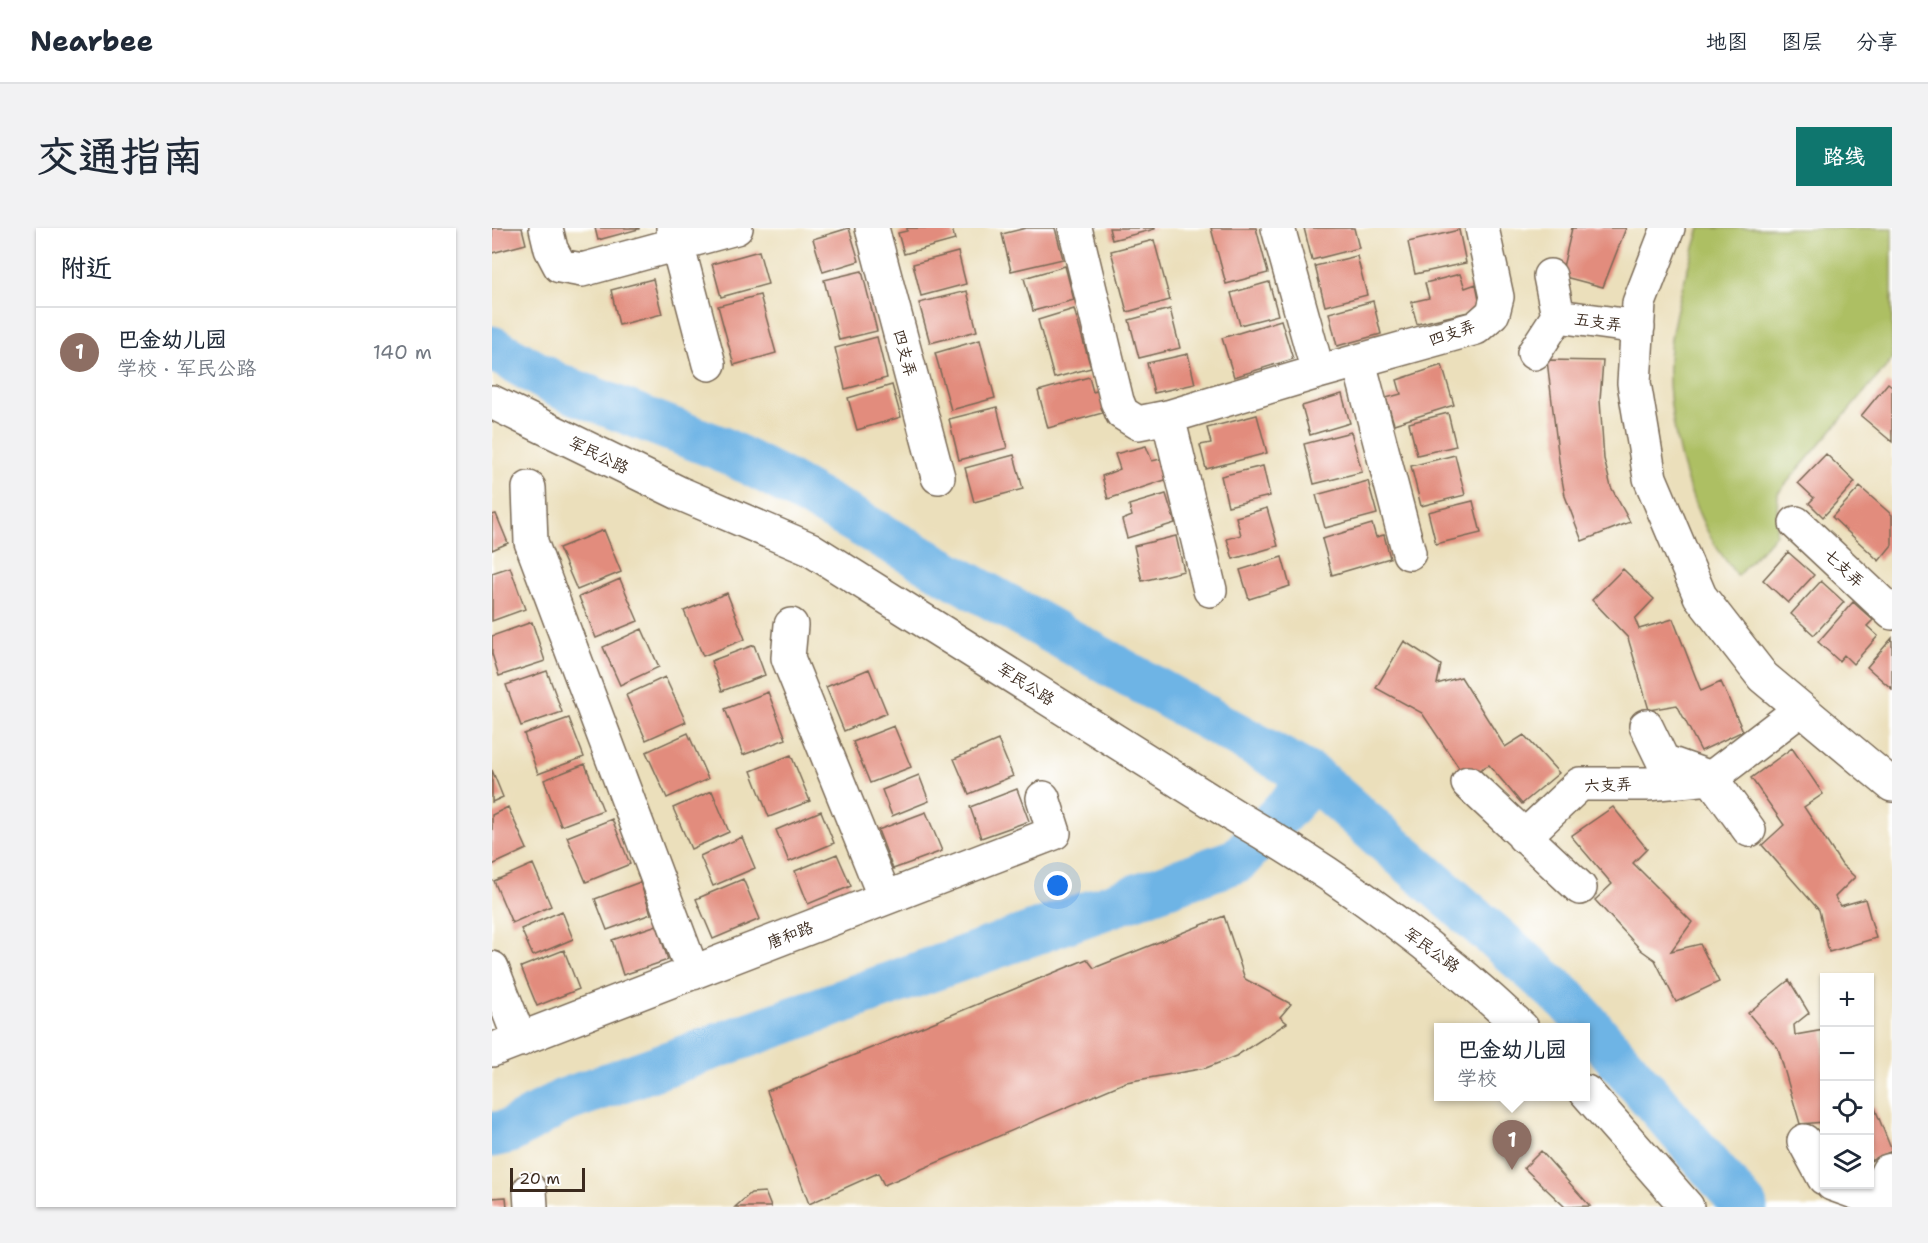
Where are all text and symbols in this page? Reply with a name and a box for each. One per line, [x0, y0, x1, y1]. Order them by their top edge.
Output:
text: Nearbee [30, 22, 153, 60]
text: 地图 [1706, 28, 1748, 56]
text: 图层 [1781, 28, 1823, 56]
text: 分享 [1856, 28, 1898, 56]
button: 路线 [1796, 127, 1892, 186]
text: 交通指南 [36, 128, 204, 184]
text: 附近 [60, 250, 112, 285]
street label: 五支弄 [1573, 308, 1623, 336]
street label: 四支弄 [1426, 315, 1478, 351]
text: 巴金幼儿园 [117, 325, 227, 354]
street label: 四支弄 [889, 327, 921, 379]
text: 1 [75, 339, 84, 365]
text: 140 m [373, 339, 432, 365]
text: 学校 · 军民公路 [117, 355, 256, 381]
street label: 军民公路 [566, 432, 632, 478]
street label: 七支弄 [1819, 544, 1869, 592]
street label: 军民公路 [993, 658, 1059, 710]
street label: 六支弄 [1583, 773, 1633, 797]
your location [1043, 871, 1072, 900]
street label: 唐和路 [764, 917, 816, 953]
street label: 军民公路 [1400, 923, 1464, 977]
map controls [1820, 973, 1874, 1189]
button: + [1820, 973, 1874, 1027]
popup [1434, 1023, 1590, 1101]
button: − [1820, 1027, 1874, 1081]
text: 巴金幼儿园 [1457, 1035, 1567, 1064]
text: 学校 [1457, 1065, 1497, 1091]
button: locate [1820, 1081, 1874, 1135]
pin: 1 [1492, 1120, 1532, 1170]
button: layers [1820, 1135, 1874, 1189]
scale bar [510, 1165, 585, 1192]
text: 20 m [519, 1168, 560, 1189]

